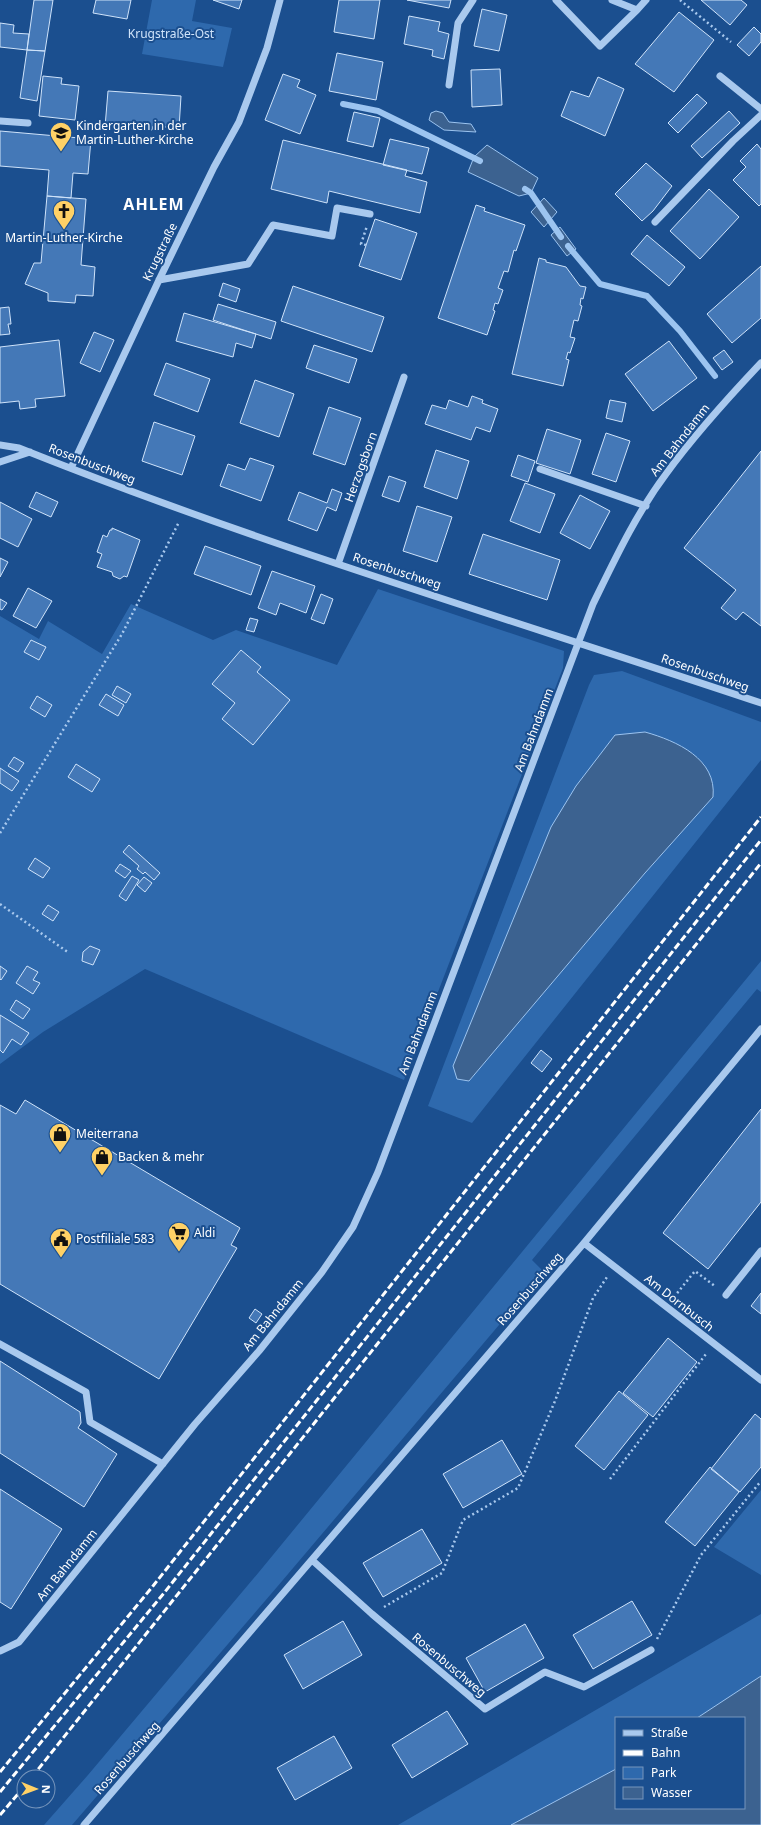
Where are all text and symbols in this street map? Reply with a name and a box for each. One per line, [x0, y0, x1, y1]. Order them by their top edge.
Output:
park label: Krugstraße-Ost [128, 25, 215, 42]
place label: Kindergarten in der Martin-Luther-Kirche [76, 117, 194, 148]
school or university icon: Kindergarten in der Martin-Luther-Kirche [48, 120, 74, 153]
district label: AHLEM [123, 193, 185, 215]
church icon: Martin-Luther-Kirche [51, 198, 77, 231]
street label: Krugstraße [138, 220, 181, 284]
place label: Martin-Luther-Kirche [5, 229, 123, 246]
street label: Am Bahndamm [646, 400, 713, 480]
street label: Herzogsborn [340, 429, 381, 504]
street label: Rosenbuschweg [46, 439, 138, 488]
street label: Rosenbuschweg [351, 548, 444, 593]
street label: Rosenbuschweg [659, 650, 751, 696]
street label: Am Bahndamm [510, 686, 557, 774]
street label: Am Bahndamm [394, 989, 441, 1077]
shop icon: Meiterrana [47, 1121, 73, 1154]
place label: Meiterrana [76, 1125, 138, 1142]
shop icon: Backen & mehr [89, 1144, 115, 1177]
place label: Backen & mehr [118, 1148, 204, 1165]
supermarket icon: Aldi [166, 1220, 192, 1253]
place label: Aldi [194, 1224, 215, 1241]
public building icon: Postfiliale 583 [48, 1226, 74, 1259]
place label: Postfiliale 583 [76, 1230, 154, 1247]
street label: Rosenbuschweg [493, 1248, 566, 1329]
street label: Am Dornbusch [641, 1270, 718, 1335]
street label: Am Bahndamm [238, 1275, 307, 1354]
street label: Am Bahndamm [32, 1525, 101, 1604]
street label: Rosenbuschweg [409, 1629, 490, 1701]
street label: Rosenbuschweg [90, 1717, 163, 1798]
legend [615, 1717, 745, 1809]
text: Straße [651, 1724, 688, 1741]
text: Bahn [651, 1744, 680, 1761]
text: Park [651, 1764, 677, 1781]
north arrow [16, 1769, 56, 1809]
text: Wasser [651, 1784, 692, 1801]
text: N [39, 1785, 54, 1794]

